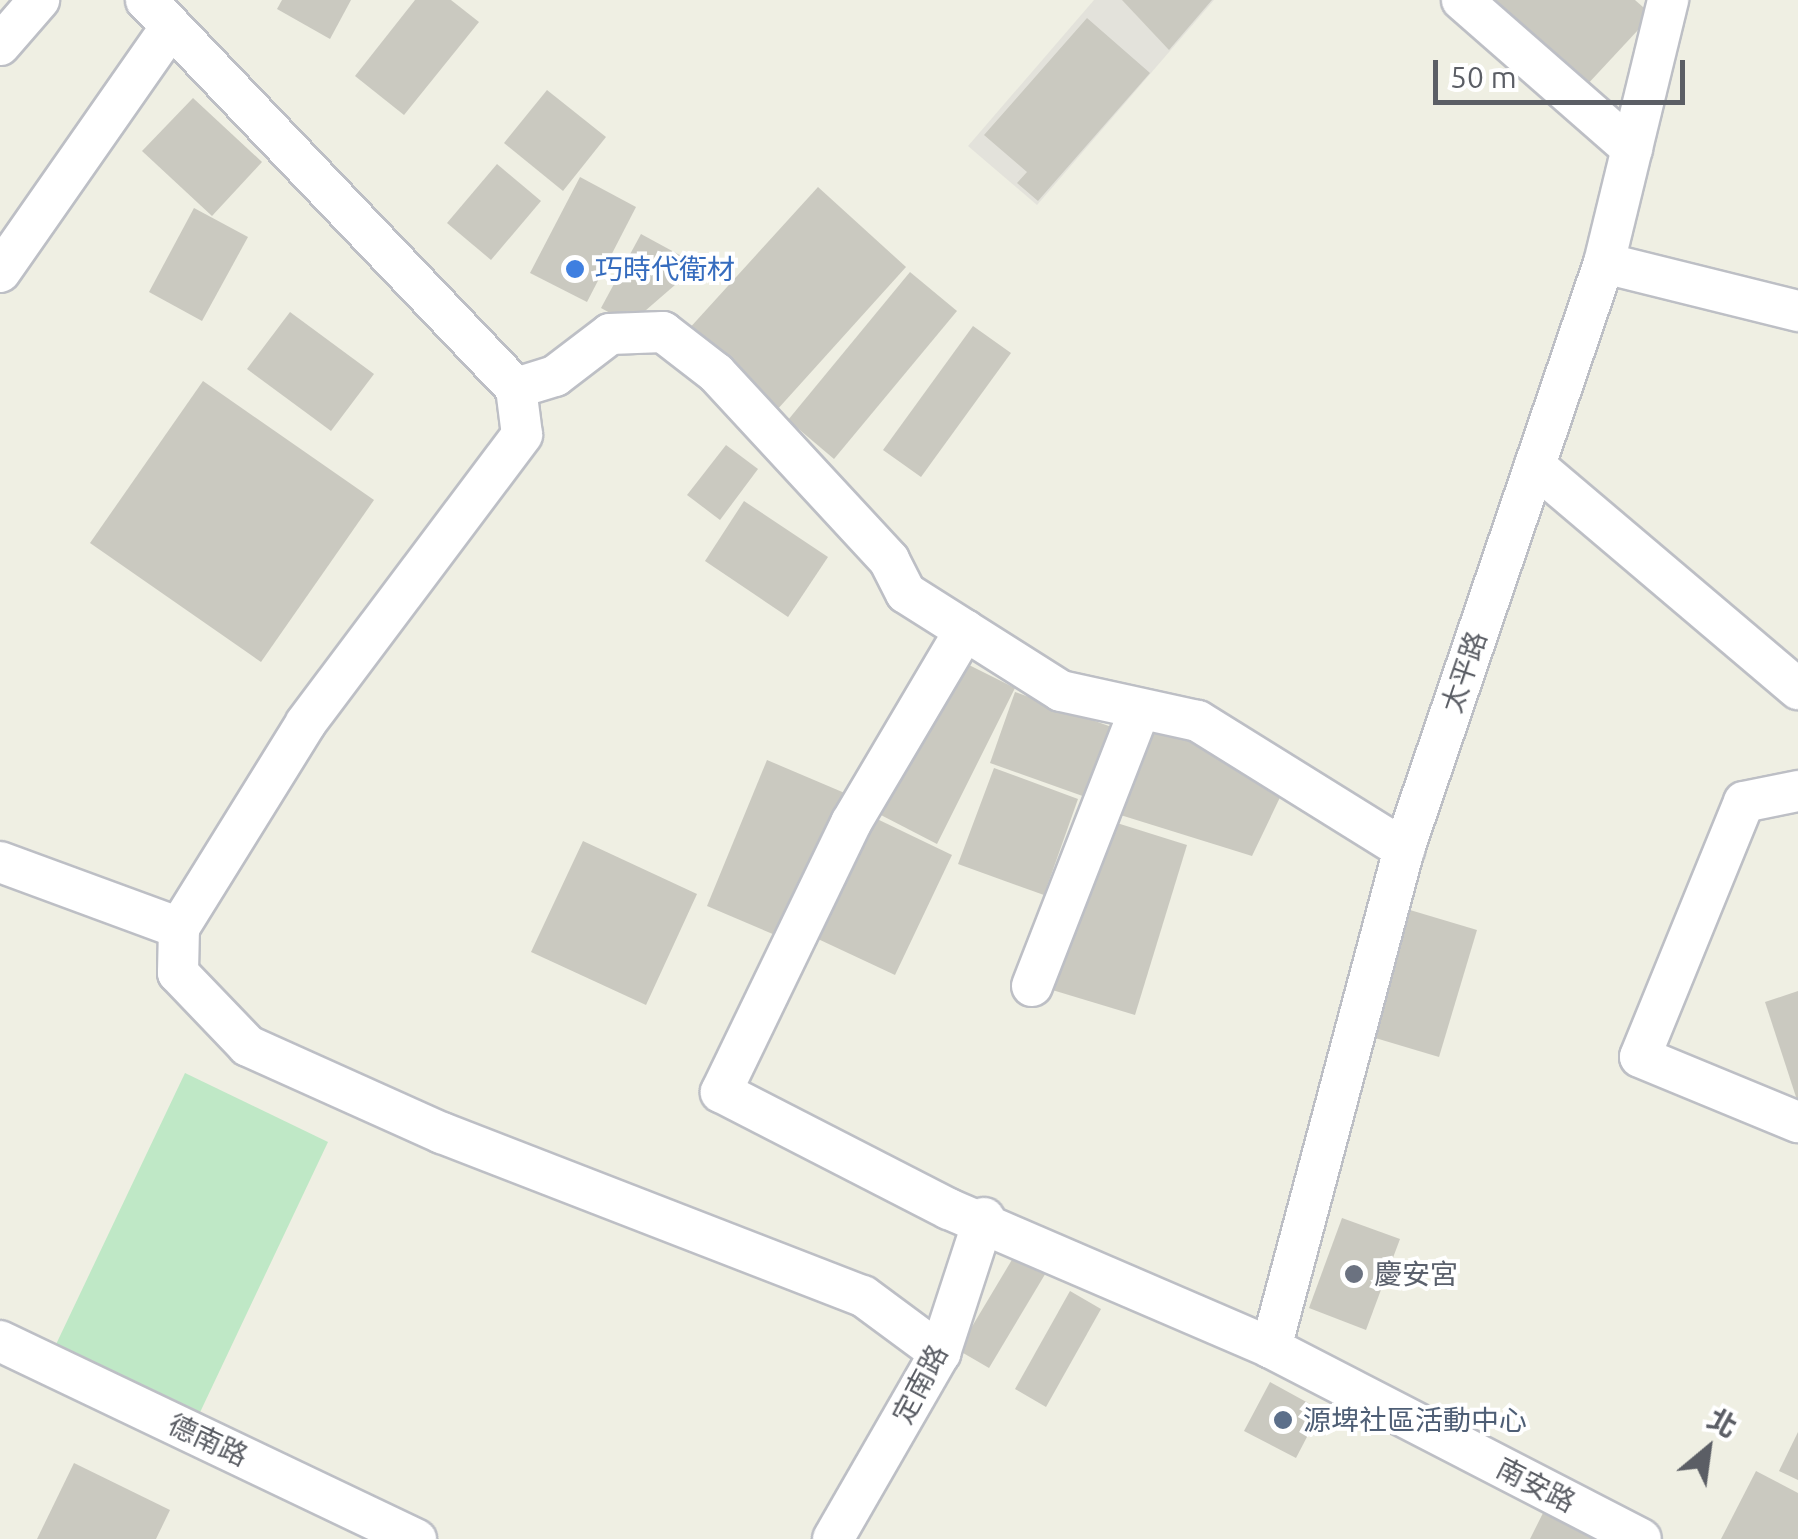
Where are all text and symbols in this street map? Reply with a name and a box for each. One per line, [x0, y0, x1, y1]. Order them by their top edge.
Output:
scale bar [1438, 40, 1690, 102]
text: 50 m [1450, 60, 1517, 94]
place label: 巧時代衛材 [595, 252, 735, 286]
marker: 巧時代衛材 [564, 258, 586, 280]
street label: 太平路 [1434, 627, 1494, 717]
place label: 慶安宮 [1374, 1257, 1458, 1291]
marker: 慶安宮 [1343, 1263, 1365, 1285]
street label: 定南路 [885, 1339, 955, 1429]
north arrow [1658, 1399, 1758, 1499]
text: 北 [1703, 1402, 1743, 1443]
place label: 源埤社區活動中心 [1303, 1403, 1527, 1437]
street label: 德南路 [163, 1407, 253, 1473]
marker: 源埤社區活動中心 [1272, 1409, 1294, 1431]
street label: 南安路 [1491, 1451, 1581, 1519]

